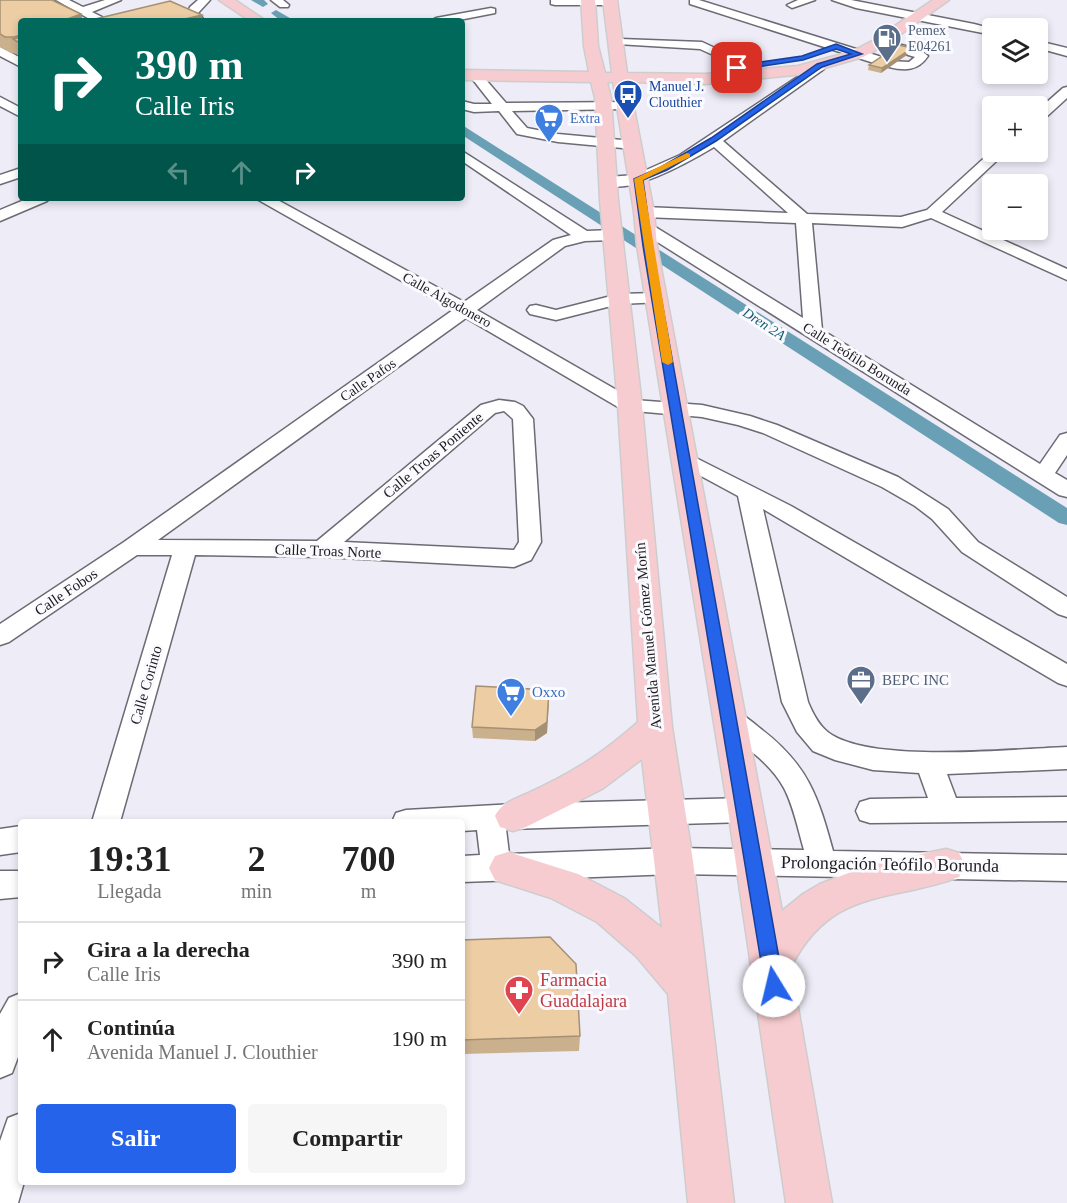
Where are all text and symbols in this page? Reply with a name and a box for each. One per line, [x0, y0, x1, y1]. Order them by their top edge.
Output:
map controls [982, 18, 1048, 240]
button: layers [982, 18, 1048, 84]
fuel station icon: Pemex E04261 [871, 22, 903, 64]
place label: Pemex E04261 [908, 23, 952, 54]
icon: right [36, 42, 114, 120]
text: 390 m [135, 42, 244, 88]
pin [711, 42, 762, 93]
icon: arrive [720, 51, 753, 84]
bus stop icon: Manuel J. Clouthier [612, 78, 644, 120]
place label: Manuel J. Clouthier [649, 79, 704, 110]
text: Calle Iris [135, 91, 235, 121]
button: + [982, 96, 1048, 162]
supermarket icon: Extra [533, 102, 565, 144]
place label: Extra [570, 111, 601, 126]
icon: left [162, 156, 195, 189]
icon: ahead [225, 156, 258, 189]
icon: right [288, 156, 321, 189]
button: − [982, 174, 1048, 240]
street label: Calle Algodonero [400, 269, 494, 331]
water label: Dren 2A [739, 304, 788, 343]
street label: Calle Teófilo Borunda [800, 320, 915, 399]
street label: Calle Pafos [337, 355, 399, 405]
street label: Calle Troas Poniente [380, 408, 486, 501]
street label: Calle Troas Norte [274, 541, 382, 561]
street label: Avenida Manuel Gómez Morín [632, 541, 664, 730]
street label: Calle Fobos [32, 565, 100, 619]
street label: Calle Corinto [127, 644, 165, 726]
office icon: BEPC INC [845, 664, 877, 706]
place label: BEPC INC [882, 672, 949, 688]
supermarket icon: Oxxo [495, 676, 527, 718]
place label: Oxxo [532, 684, 565, 700]
text: 19:31 [87, 839, 171, 879]
text: 2 [248, 839, 266, 879]
text: 700 [342, 839, 396, 879]
street label: Prolongación Teófilo Borunda [781, 852, 999, 876]
text: Llegada [97, 880, 162, 902]
text: min [241, 880, 272, 902]
text: m [361, 880, 376, 902]
text: Gira a la derecha [87, 937, 250, 962]
icon: right [36, 945, 69, 978]
text: 390 m [391, 948, 447, 973]
position arrow [742, 954, 806, 1018]
text: Calle Iris [87, 963, 161, 985]
place label: Farmacia Guadalajara [540, 970, 627, 1011]
pharmacy icon: Farmacia Guadalajara [503, 974, 535, 1016]
text: Continúa [87, 1015, 175, 1040]
icon: ahead [36, 1023, 69, 1056]
text: 190 m [391, 1026, 447, 1051]
text: Avenida Manuel J. Clouthier [87, 1041, 318, 1063]
button: Salir [36, 1104, 236, 1173]
button: Compartir [248, 1104, 447, 1173]

